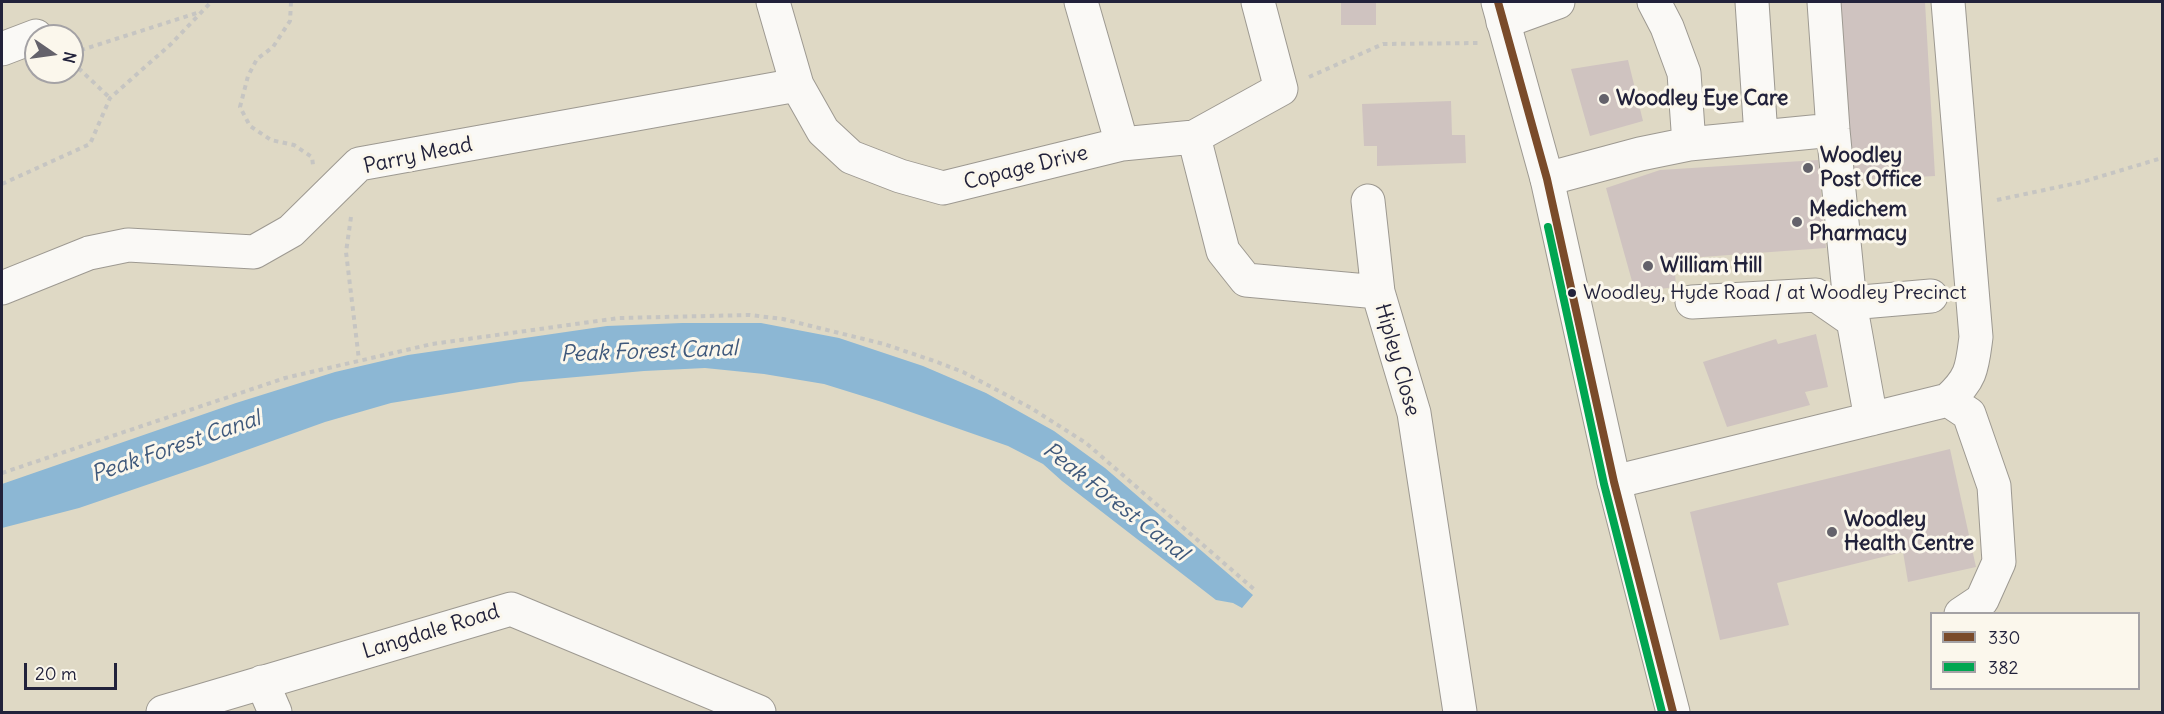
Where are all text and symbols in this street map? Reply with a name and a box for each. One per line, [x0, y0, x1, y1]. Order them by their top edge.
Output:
north arrow [24, 24, 84, 84]
text: N [59, 50, 81, 65]
place label: Woodley Eye Care [1616, 86, 1788, 112]
marker: Woodley Eye Care [1597, 92, 1611, 106]
street label: Parry Mead [361, 132, 475, 180]
street label: Copage Drive [961, 140, 1091, 196]
place label: Woodley Post Office [1820, 143, 1922, 193]
marker: Woodley Post Office [1801, 161, 1815, 175]
place label: Medichem Pharmacy [1809, 197, 1907, 247]
marker: Medichem Pharmacy [1790, 215, 1804, 229]
place label: William Hill [1660, 253, 1763, 279]
marker: William Hill [1641, 259, 1655, 273]
place label: Woodley, Hyde Road / at Woodley Precinct [1583, 281, 1966, 305]
marker: Woodley, Hyde Road / at Woodley Precinct [1566, 287, 1578, 299]
street label: Hipley Close [1369, 301, 1425, 419]
water label: Peak Forest Canal [560, 336, 738, 368]
water label: Peak Forest Canal [88, 406, 264, 488]
water label: Peak Forest Canal [1037, 437, 1193, 567]
place label: Woodley Health Centre [1844, 507, 1974, 557]
marker: Woodley Health Centre [1825, 525, 1839, 539]
street label: Langdale Road [360, 599, 502, 665]
legend [1930, 612, 2140, 690]
text: 330 [1988, 626, 2020, 649]
scale bar [27, 651, 120, 689]
text: 382 [1988, 656, 2018, 679]
text: 20 m [35, 662, 77, 685]

